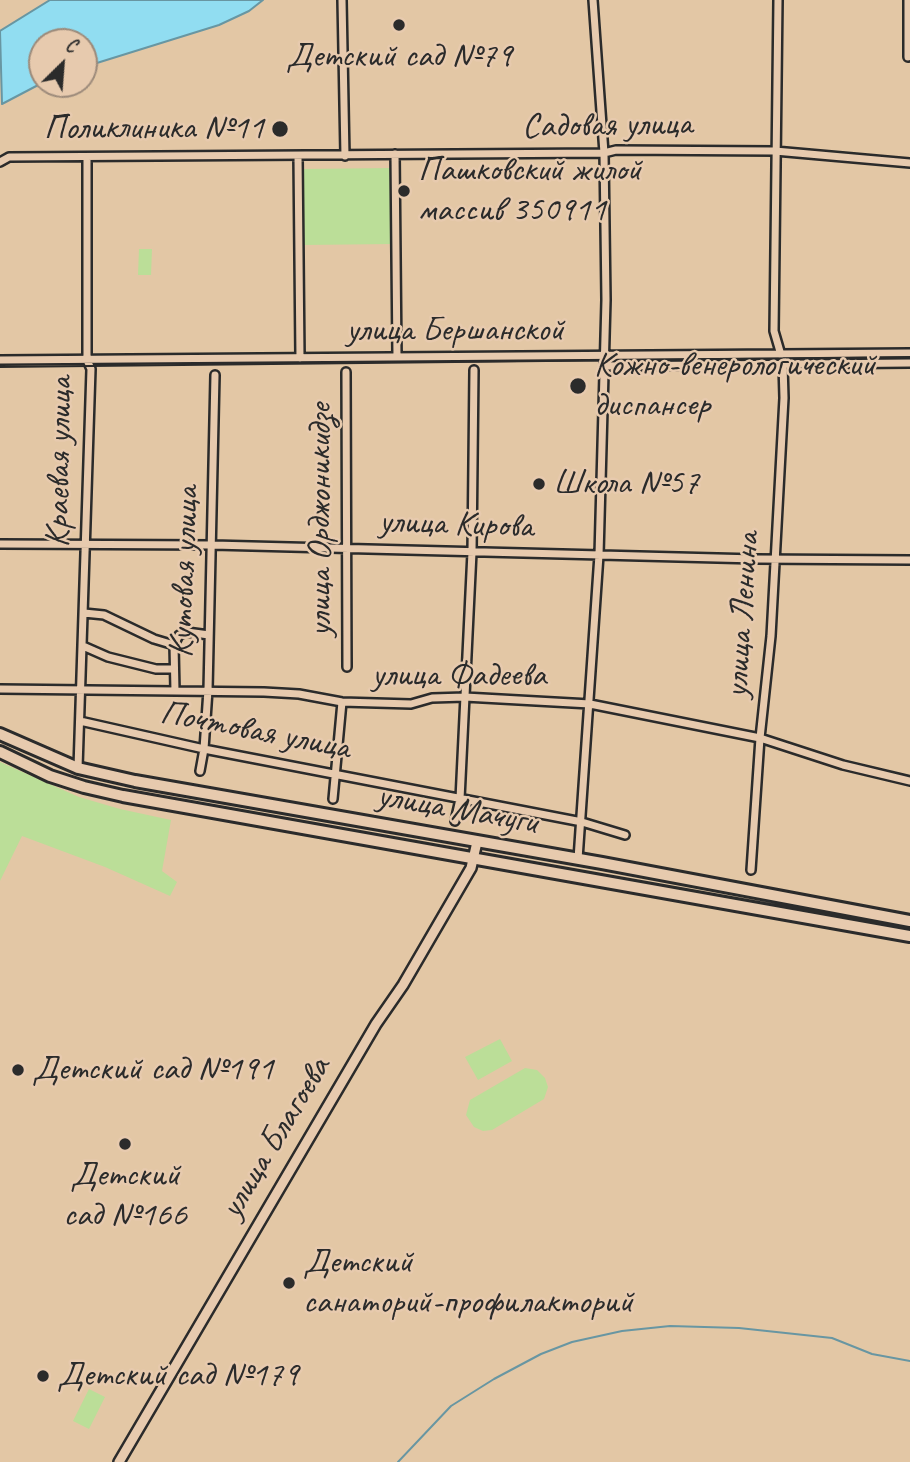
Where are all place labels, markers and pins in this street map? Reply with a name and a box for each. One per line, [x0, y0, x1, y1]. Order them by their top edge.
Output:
marker: Детский сад №79 [391, 17, 407, 33]
place label: Детский сад №79 [286, 36, 512, 78]
place label: Поликлиника №11 [44, 108, 264, 150]
marker: Поликлиника №11 [270, 119, 290, 139]
place label: Пашковский жилой массив 350911 [418, 150, 641, 232]
marker: Пашковский жилой массив 350911 [396, 183, 412, 199]
place label: Кожно-венерологический диспансер [594, 345, 876, 427]
marker: Кожно-венерологический диспансер [568, 376, 588, 396]
place label: Школа №57 [553, 463, 699, 505]
marker: Школа №57 [531, 476, 547, 492]
place label: Детский сад №191 [32, 1049, 274, 1091]
marker: Детский сад №191 [10, 1062, 26, 1078]
marker: Детский сад №166 [117, 1136, 133, 1152]
place label: Детский сад №166 [63, 1155, 187, 1237]
place label: Детский санаторий-профилакторий [303, 1242, 633, 1324]
marker: Детский санаторий-профилакторий [281, 1275, 297, 1291]
place label: Детский сад №179 [57, 1355, 299, 1397]
marker: Детский сад №179 [35, 1368, 51, 1384]

